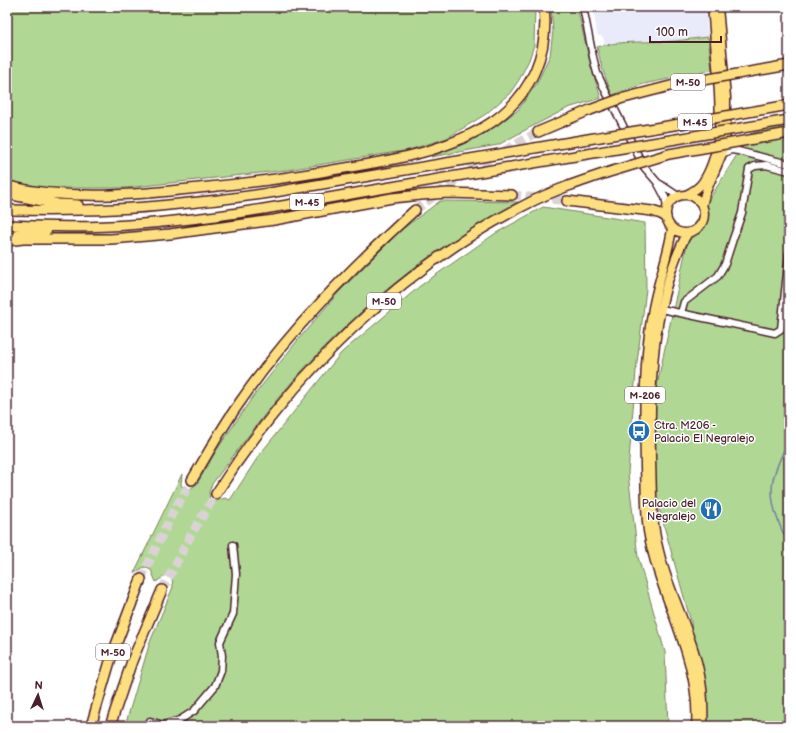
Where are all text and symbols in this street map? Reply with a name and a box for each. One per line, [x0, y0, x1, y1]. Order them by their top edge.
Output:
scale bar [650, 18, 721, 44]
text: 100 m [656, 25, 688, 40]
road number: M-50 [671, 74, 705, 90]
road number: M-45 [678, 114, 712, 130]
road number: M-45 [290, 194, 324, 210]
road number: M-50 [367, 293, 401, 309]
road number: M-206 [625, 387, 665, 403]
bus stop icon: Ctra. M206 - Palacio El Negralejo [626, 418, 652, 444]
place label: Ctra. M206 - Palacio El Negralejo [654, 419, 755, 445]
restaurant icon: Palacio del Negralejo [698, 496, 724, 522]
place label: Palacio del Negralejo [642, 497, 696, 523]
road number: M-50 [96, 644, 130, 660]
north arrow [18, 675, 58, 715]
text: N [34, 679, 43, 692]

